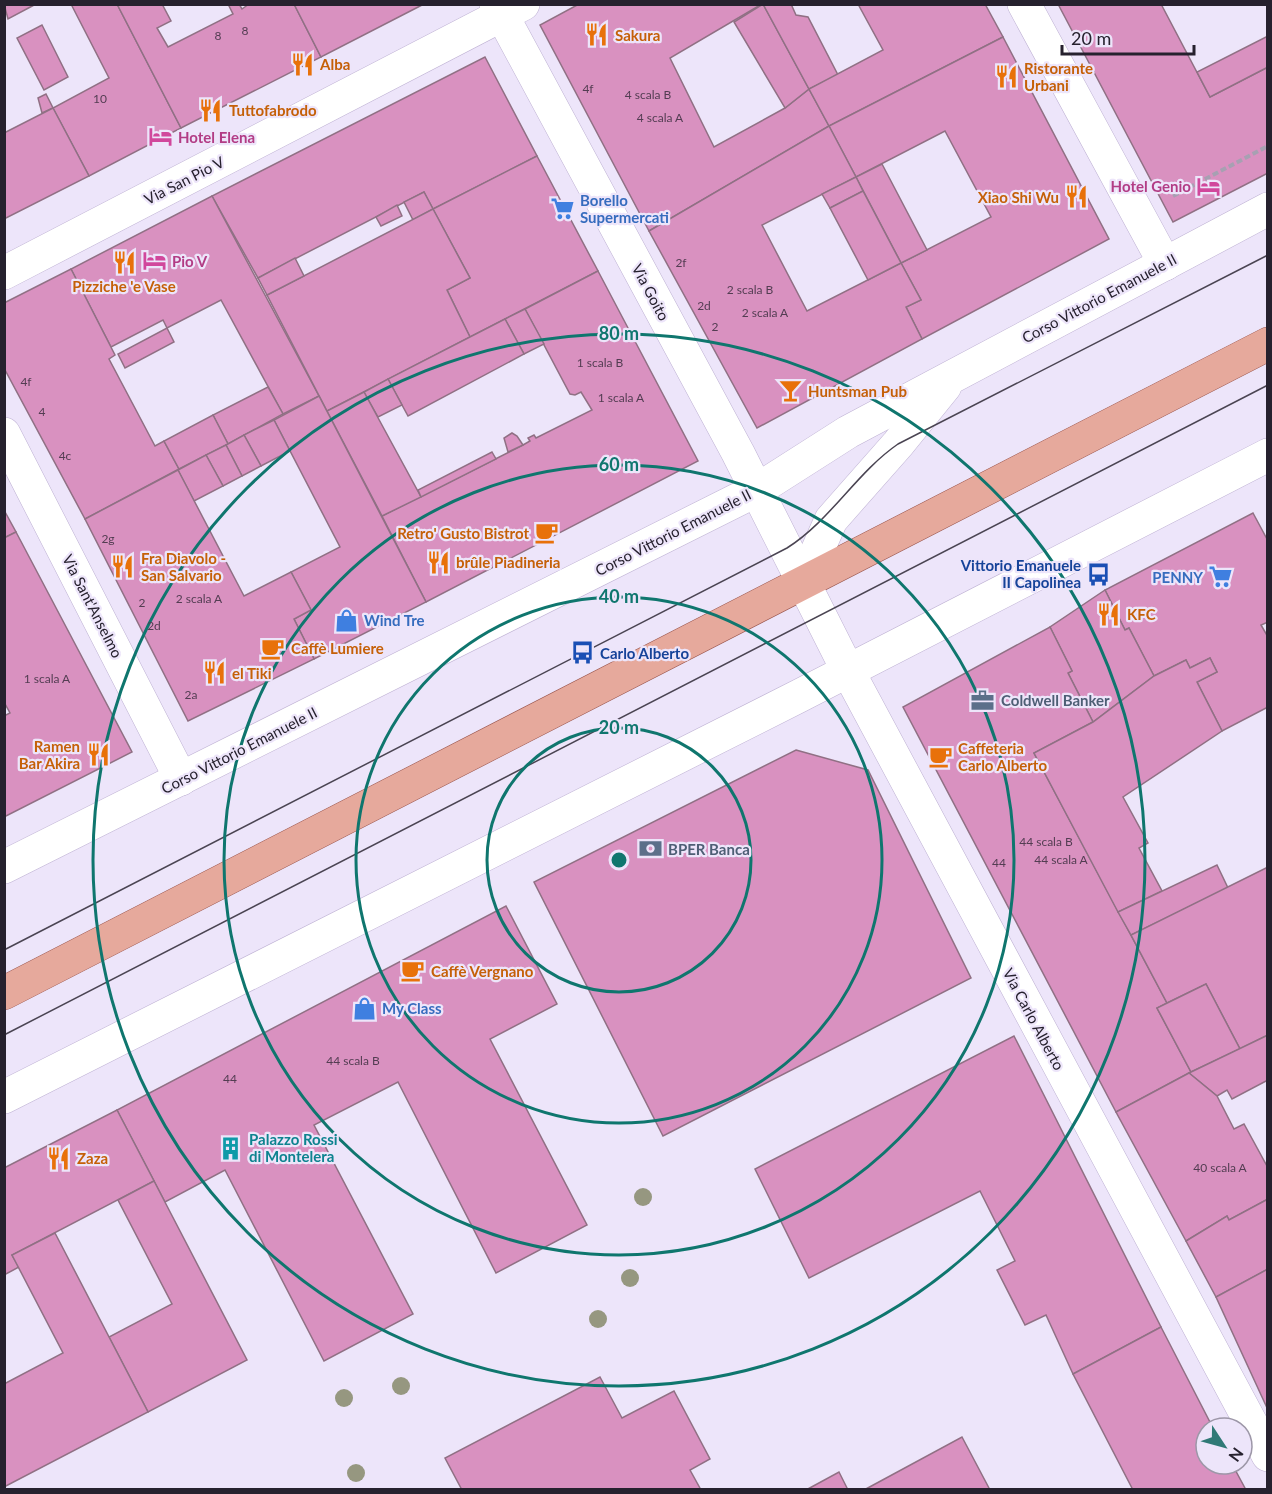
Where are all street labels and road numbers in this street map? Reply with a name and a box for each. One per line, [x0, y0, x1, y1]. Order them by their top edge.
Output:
street label: Via San Pio V [141, 152, 228, 208]
street label: Corso Vittorio Emanuele II [1019, 250, 1179, 346]
street label: Via Goito [629, 260, 673, 324]
street label: Corso Vittorio Emanuele II [592, 485, 754, 579]
street label: Via Sant'Anselmo [59, 551, 127, 661]
street label: Corso Vittorio Emanuele II [158, 703, 320, 797]
street label: Via Carlo Alberto [1000, 965, 1068, 1073]

